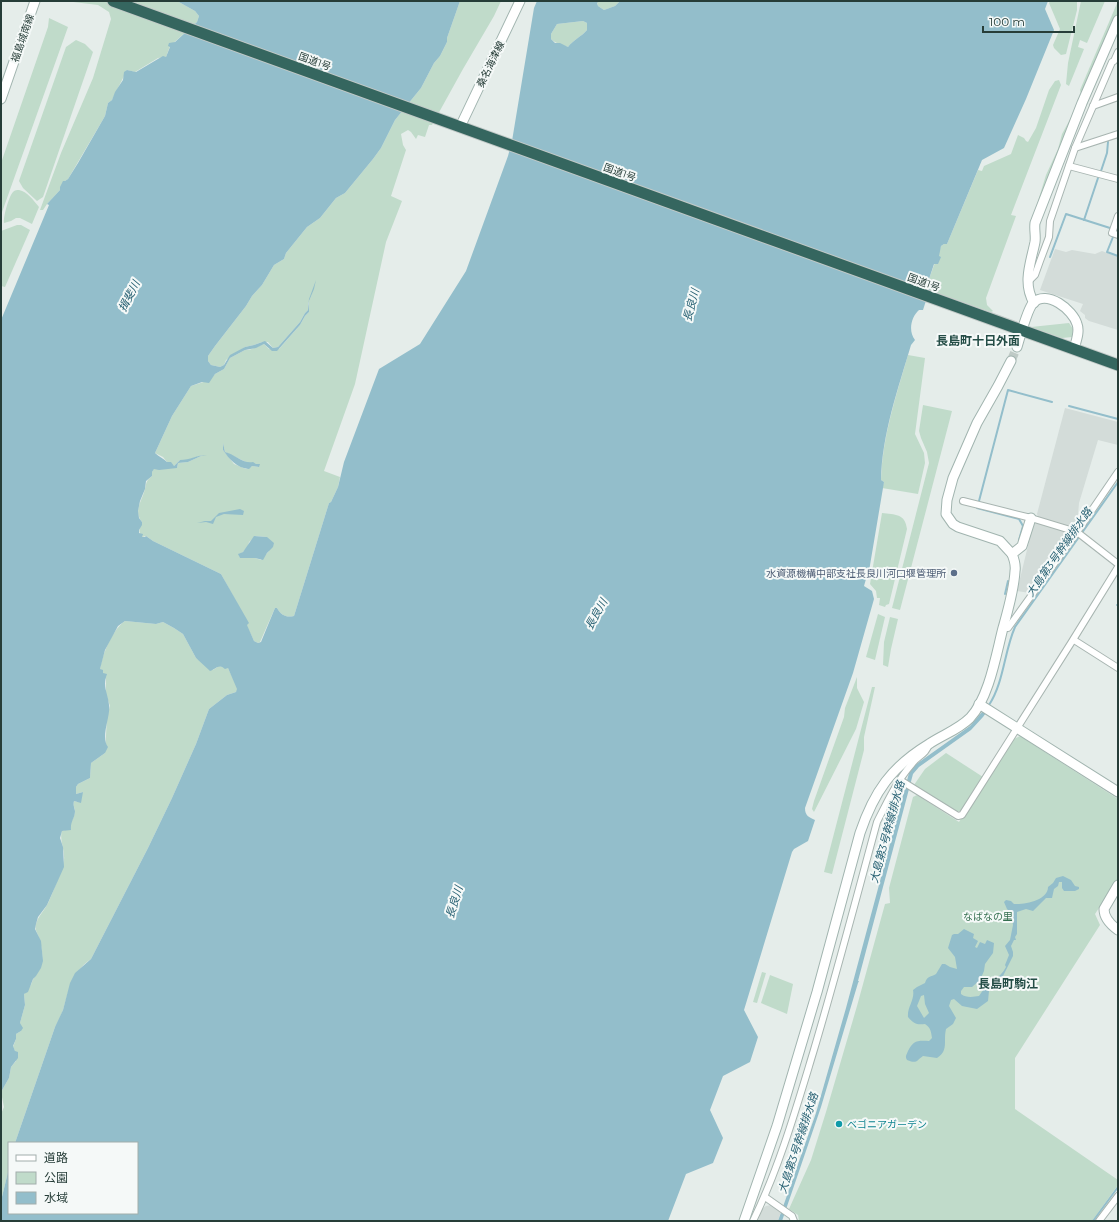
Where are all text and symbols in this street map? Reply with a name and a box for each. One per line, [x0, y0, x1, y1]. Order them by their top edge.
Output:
scale bar [983, 8, 1074, 34]
street label: 福島城南線 [8, 12, 37, 64]
text: 100 m [989, 14, 1025, 29]
street label: 桑名海津線 [474, 39, 507, 90]
street label: 国道1号 [297, 50, 333, 73]
street label: 国道1号 [602, 161, 638, 184]
street label: 国道1号 [906, 271, 942, 294]
water label: 揖斐川 [115, 277, 143, 314]
water label: 長良川 [680, 286, 702, 323]
district label: 長島町十日外面 [936, 333, 1020, 348]
water label: 大島第3号幹線排水路 [1023, 504, 1095, 599]
place label: 水資源機構中部支社長良川河口堰管理所 [766, 567, 946, 580]
marker: 水資源機構中部支社長良川河口堰管理所 [949, 568, 959, 578]
water label: 長良川 [582, 595, 611, 632]
water label: 大島第3号幹線排水路 [867, 778, 908, 885]
water label: 長良川 [442, 883, 466, 920]
park label: なばなの里 [963, 910, 1013, 923]
district label: 長島町駒江 [978, 976, 1038, 991]
water label: 大島第3号幹線排水路 [775, 1090, 821, 1195]
place label: ベゴニアガーデン [847, 1118, 927, 1131]
marker: ベゴニアガーデン [834, 1119, 844, 1129]
legend [8, 1142, 138, 1214]
text: 道路 [44, 1150, 68, 1165]
text: 公園 [44, 1170, 68, 1185]
text: 水域 [44, 1190, 68, 1205]

